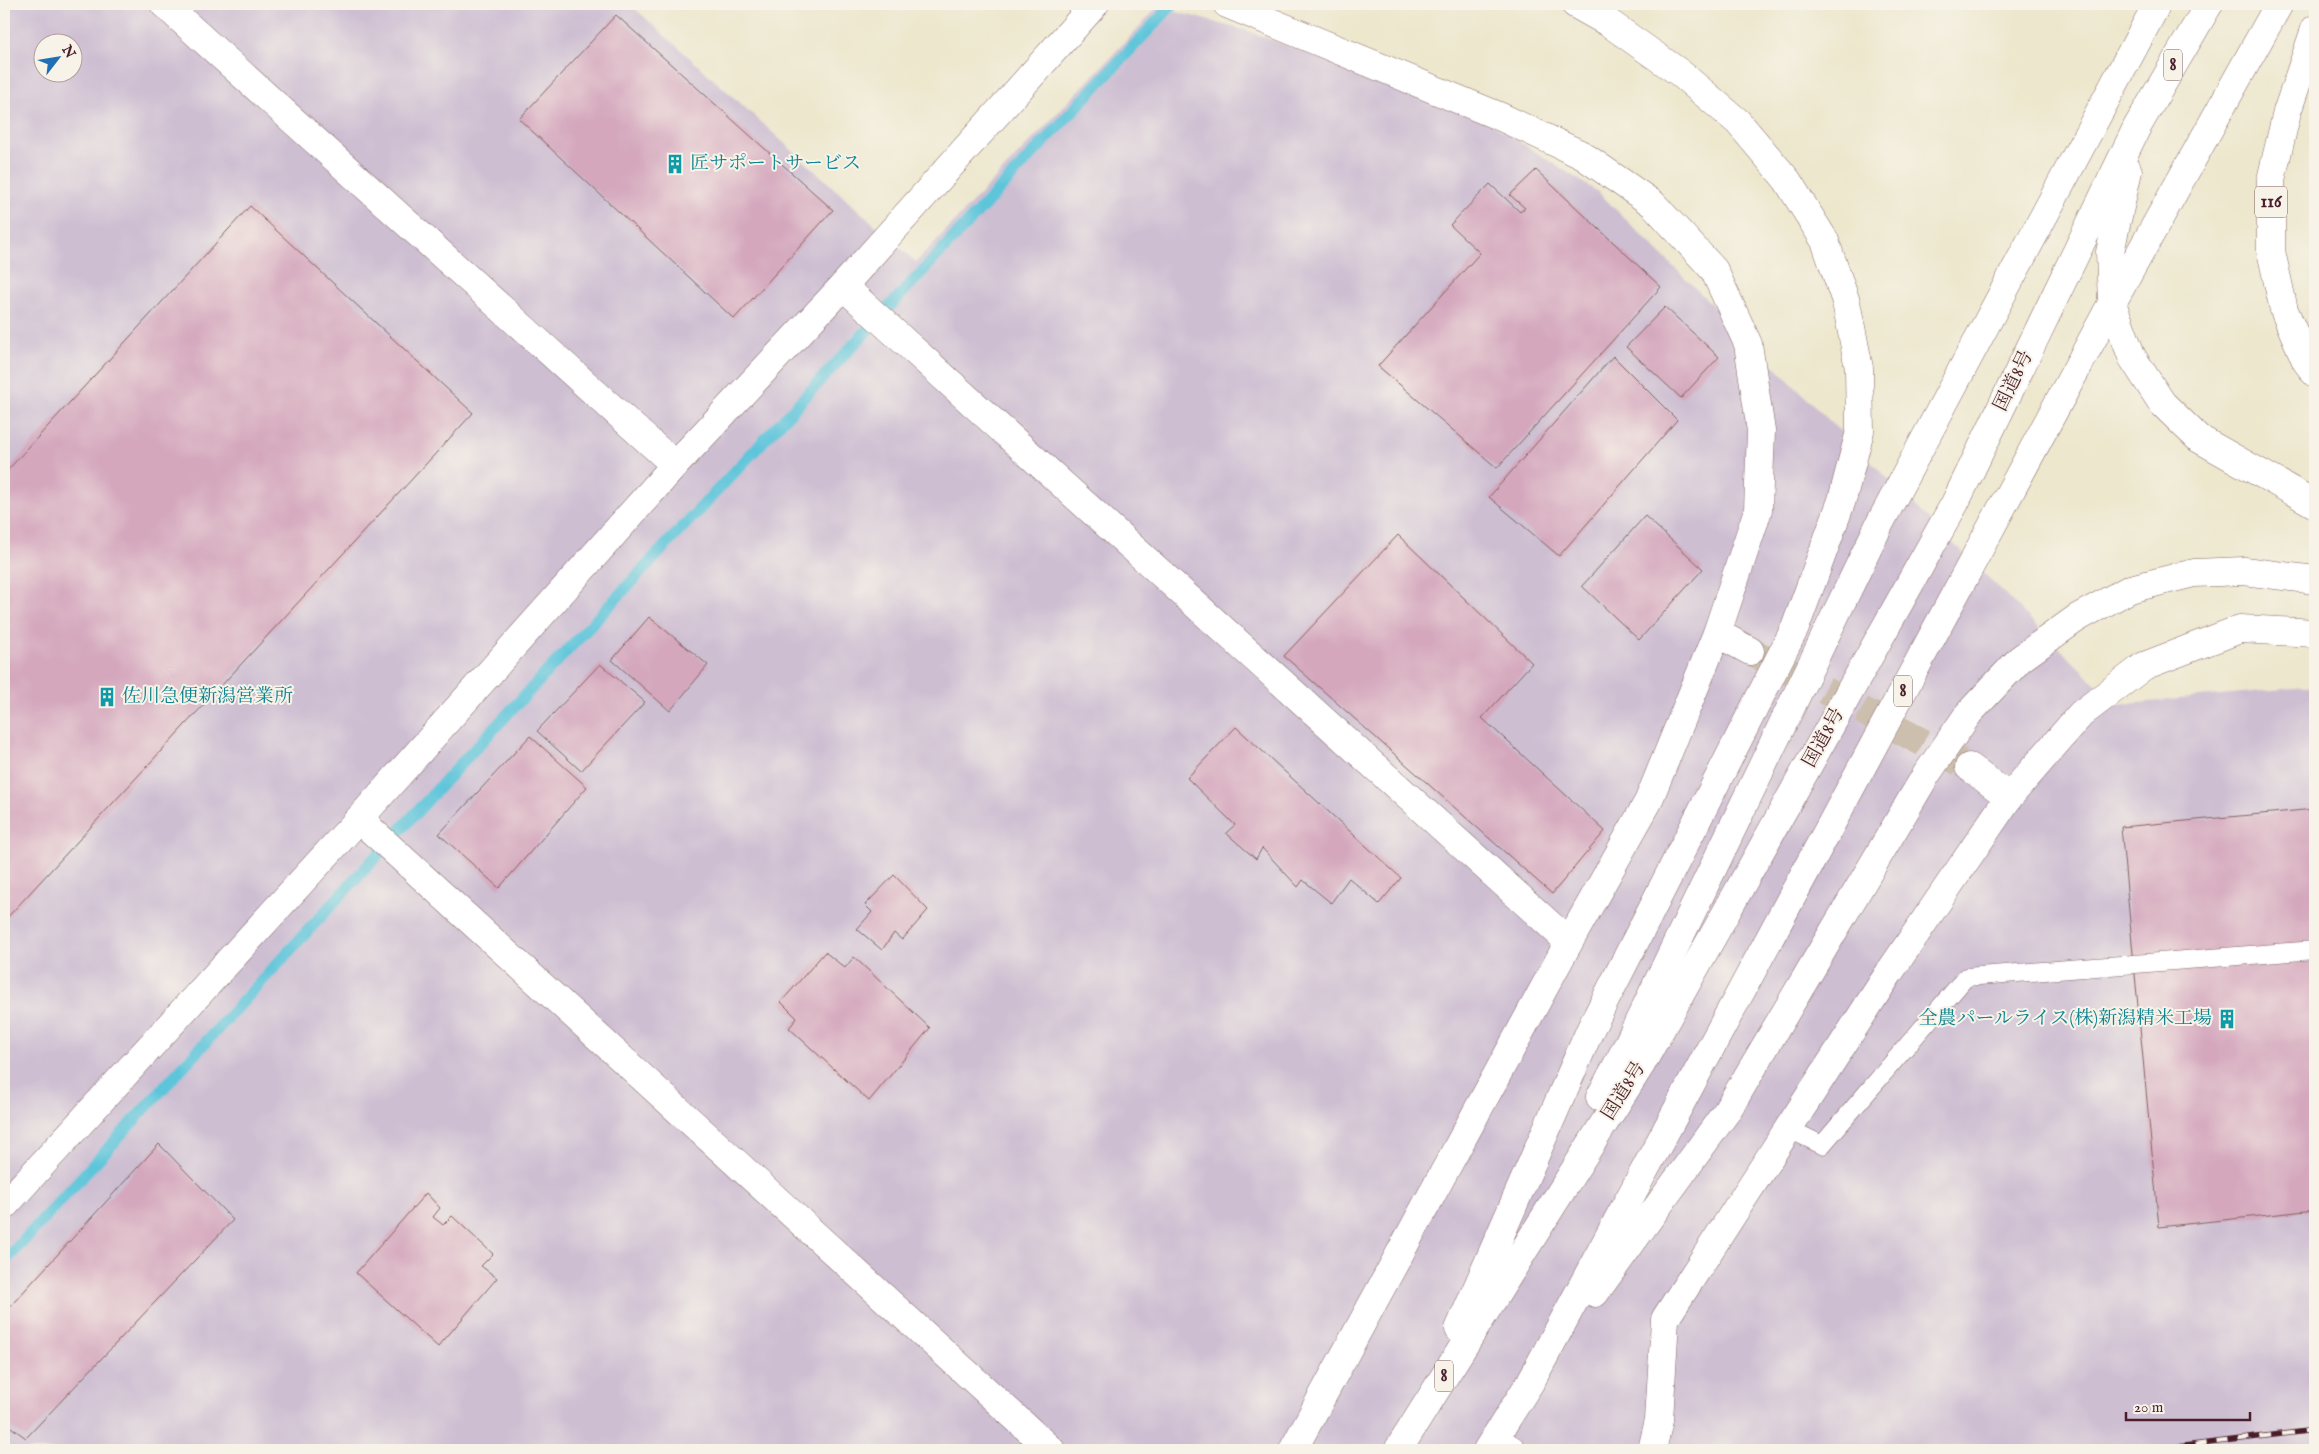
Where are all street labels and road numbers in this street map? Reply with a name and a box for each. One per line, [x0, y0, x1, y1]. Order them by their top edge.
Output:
road number: 8 [2164, 50, 2182, 80]
road number: 116 [2255, 186, 2287, 218]
street label: 国道8号 [1989, 347, 2039, 415]
road number: 8 [1894, 676, 1912, 706]
street label: 国道8号 [1798, 704, 1850, 772]
street label: 国道8号 [1597, 1057, 1651, 1125]
road number: 8 [1435, 1360, 1453, 1392]

